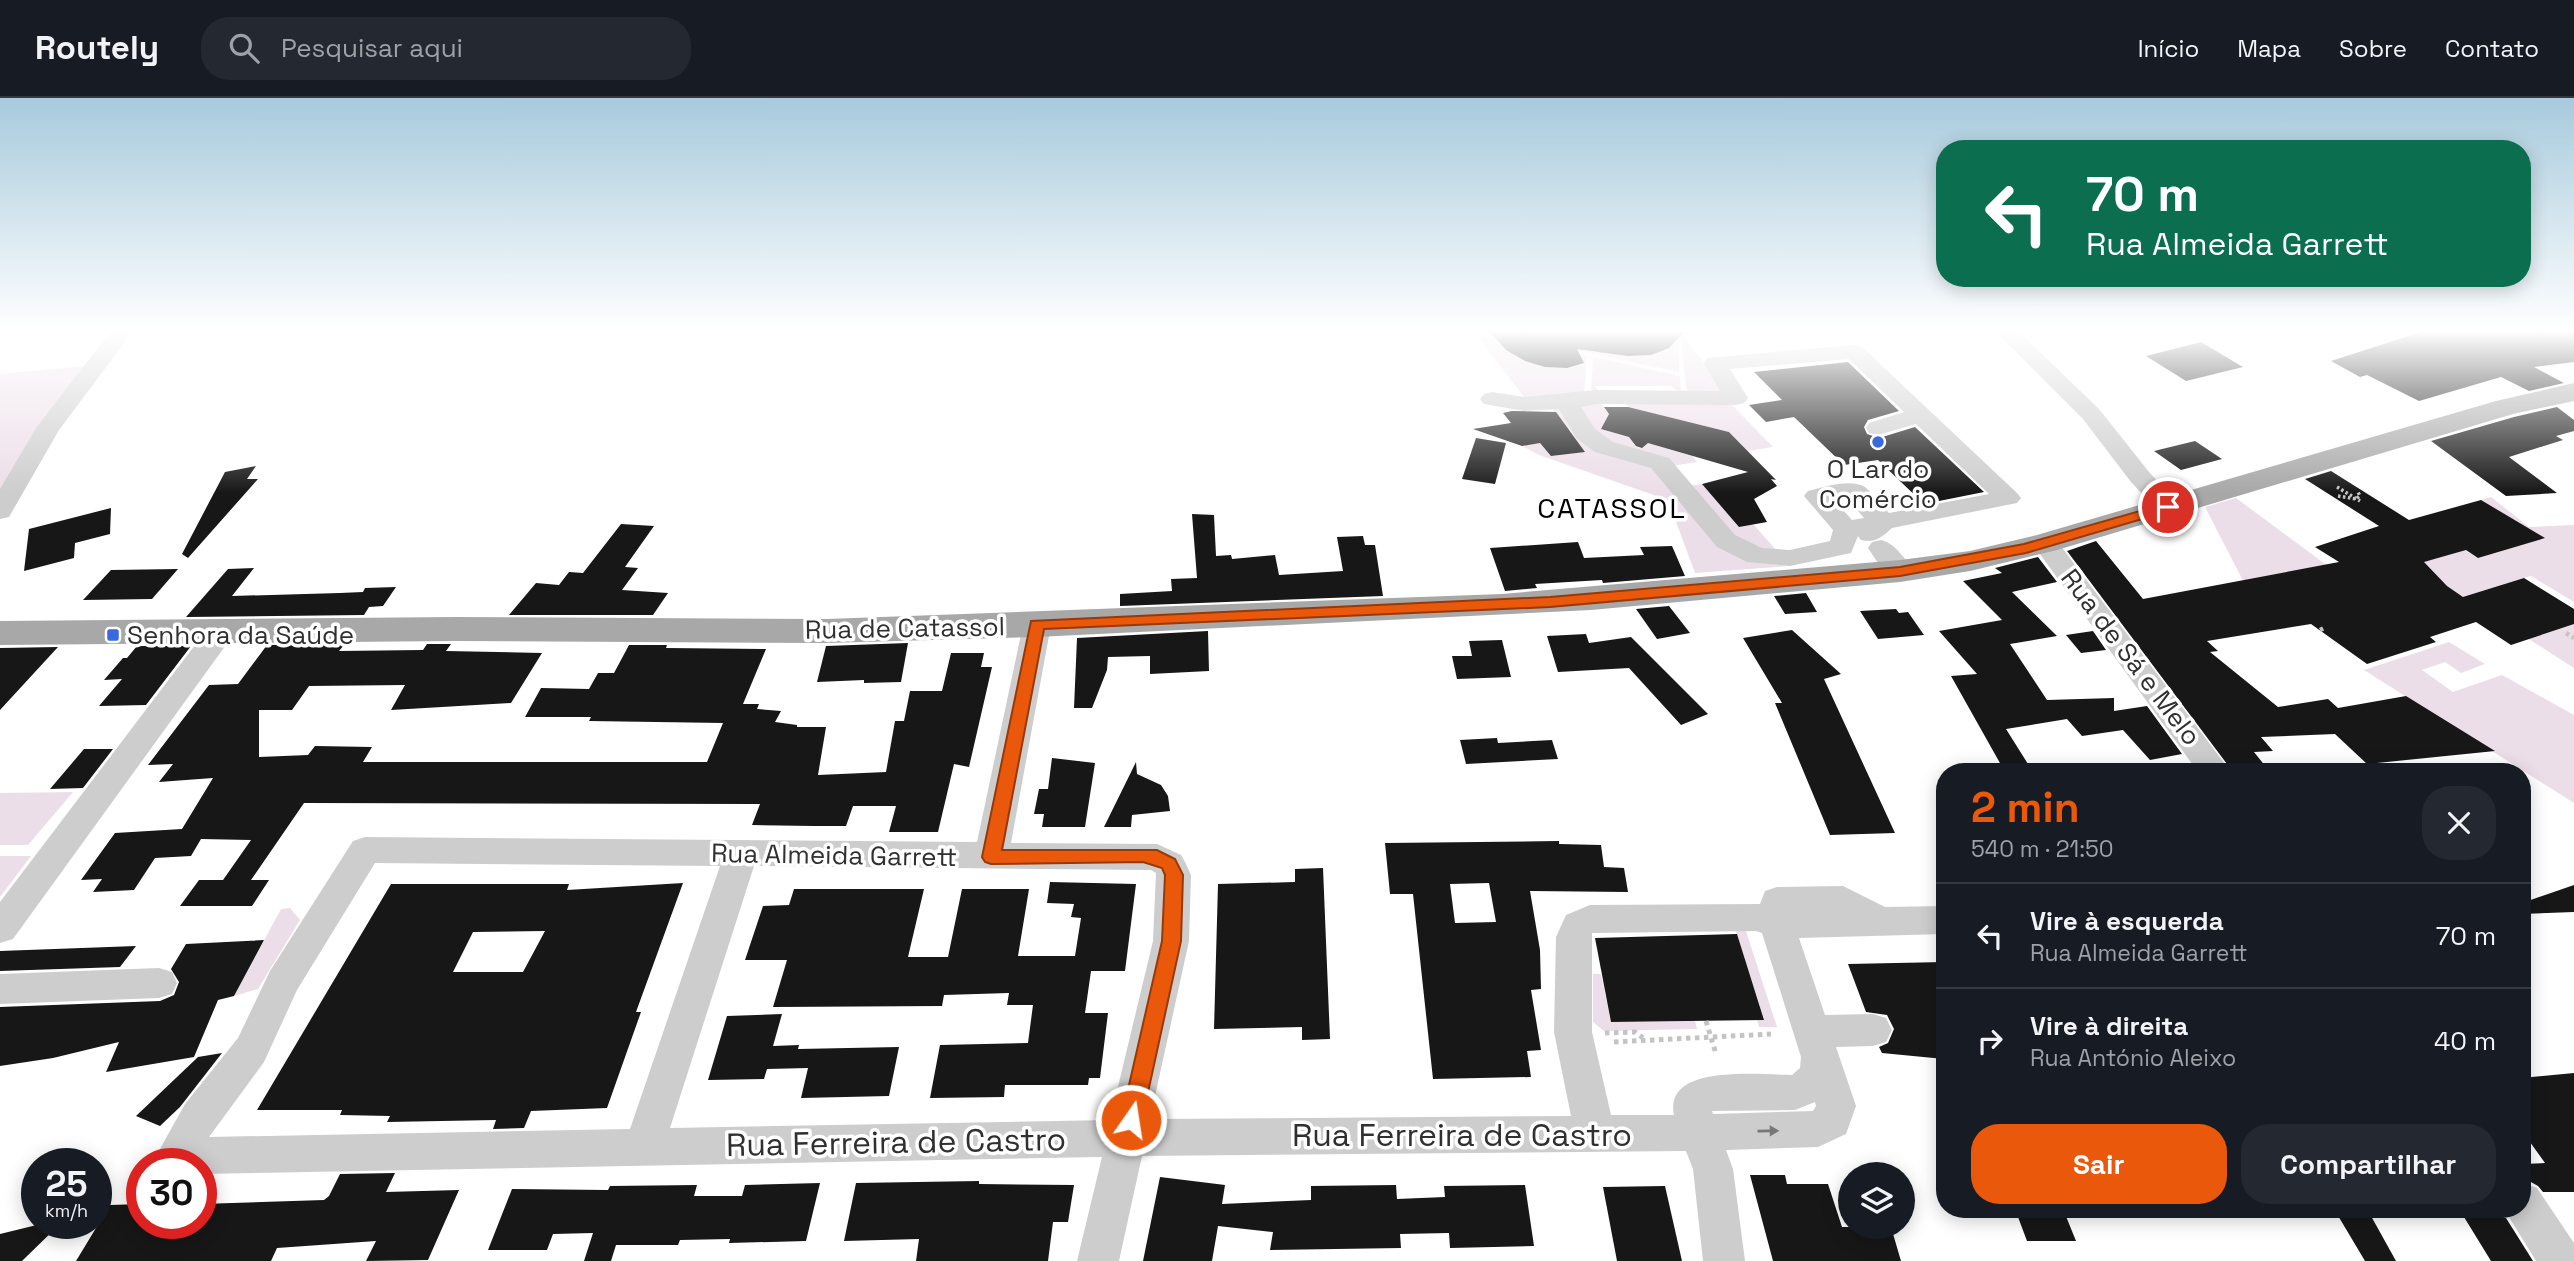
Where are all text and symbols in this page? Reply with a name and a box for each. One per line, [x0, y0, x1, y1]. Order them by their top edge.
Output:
search box [201, 17, 691, 80]
text: Routely [35, 27, 159, 69]
icon: search [225, 29, 263, 67]
text: Pesquisar aqui [281, 31, 463, 65]
text: Início [2138, 33, 2199, 64]
text: Mapa [2237, 33, 2301, 64]
text: Sobre [2339, 33, 2407, 64]
text: Contato [2445, 33, 2539, 64]
text: 70 m [2086, 163, 2199, 225]
icon: left [1971, 168, 2062, 259]
text: Rua Almeida Garrett [2086, 224, 2389, 264]
marker: O Lar do Comércio [1870, 434, 1886, 450]
place label: O Lar do Comércio [1819, 452, 1937, 516]
pin [2138, 477, 2198, 537]
icon: arrive [2149, 488, 2187, 526]
district label: CATASSOL [1537, 490, 1687, 526]
street label: Rua de Sá e Melo [2053, 562, 2209, 752]
street label: Rua de Catassol [805, 609, 1005, 647]
place label: Senhora da Saúde [127, 618, 354, 652]
marker: Senhora da Saúde [105, 627, 121, 643]
text: 2 min [1971, 781, 2080, 834]
button: close [2422, 786, 2496, 860]
text: 540 m · 21:50 [1971, 834, 2114, 864]
street label: Rua Almeida Garrett [711, 836, 957, 874]
text: Vire à esquerda [2030, 904, 2224, 938]
icon: left [1971, 917, 2009, 955]
text: 70 m [2436, 919, 2496, 953]
text: Rua Almeida Garrett [2030, 938, 2247, 968]
text: Vire à direita [2030, 1009, 2188, 1043]
icon: right [1971, 1022, 2009, 1060]
text: 40 m [2434, 1024, 2496, 1058]
text: Rua António Aleixo [2030, 1043, 2236, 1073]
position arrow [1094, 1083, 1168, 1157]
street label: Rua Ferreira de Castro [1292, 1115, 1632, 1155]
street label: Rua Ferreira de Castro [726, 1119, 1066, 1165]
button: Sair [1971, 1124, 2227, 1204]
button: Compartilhar [2241, 1124, 2496, 1204]
one-way arrow [1757, 1125, 1779, 1137]
speed limit sign: 30 [126, 1148, 217, 1239]
text: 25 [46, 1162, 87, 1206]
map controls [1838, 1162, 1915, 1239]
button: layers [1838, 1162, 1915, 1239]
text: km/h [45, 1199, 88, 1222]

